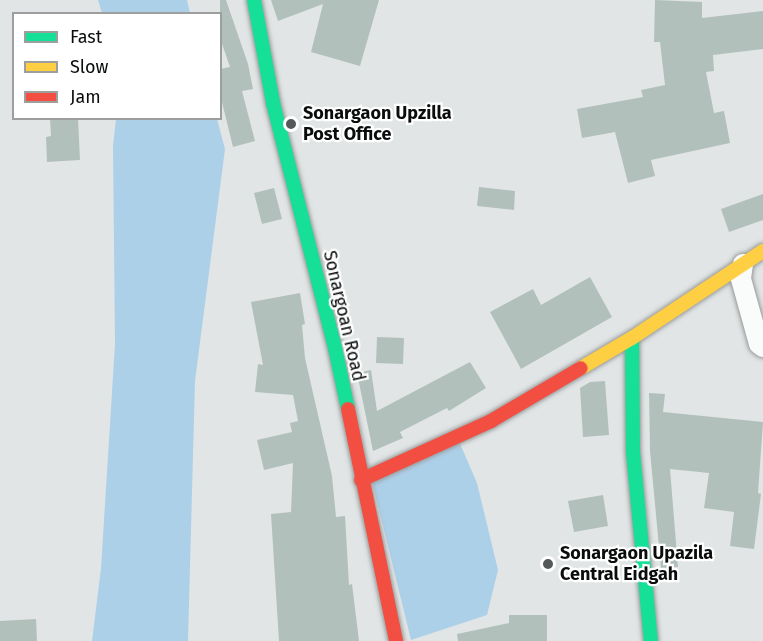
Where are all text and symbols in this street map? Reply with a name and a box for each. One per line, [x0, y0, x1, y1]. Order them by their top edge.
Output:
legend [12, 12, 222, 120]
text: Fast [70, 26, 102, 48]
text: Slow [70, 56, 108, 78]
text: Jam [70, 86, 101, 108]
place label: Sonargaon Upzilla Post Office [303, 103, 452, 146]
marker: Sonargaon Upzilla Post Office [284, 117, 298, 131]
street label: Sonargoan Road [318, 249, 370, 383]
place label: Sonargaon Upazila Central Eidgah [560, 543, 713, 586]
marker: Sonargaon Upazila Central Eidgah [541, 557, 555, 571]

